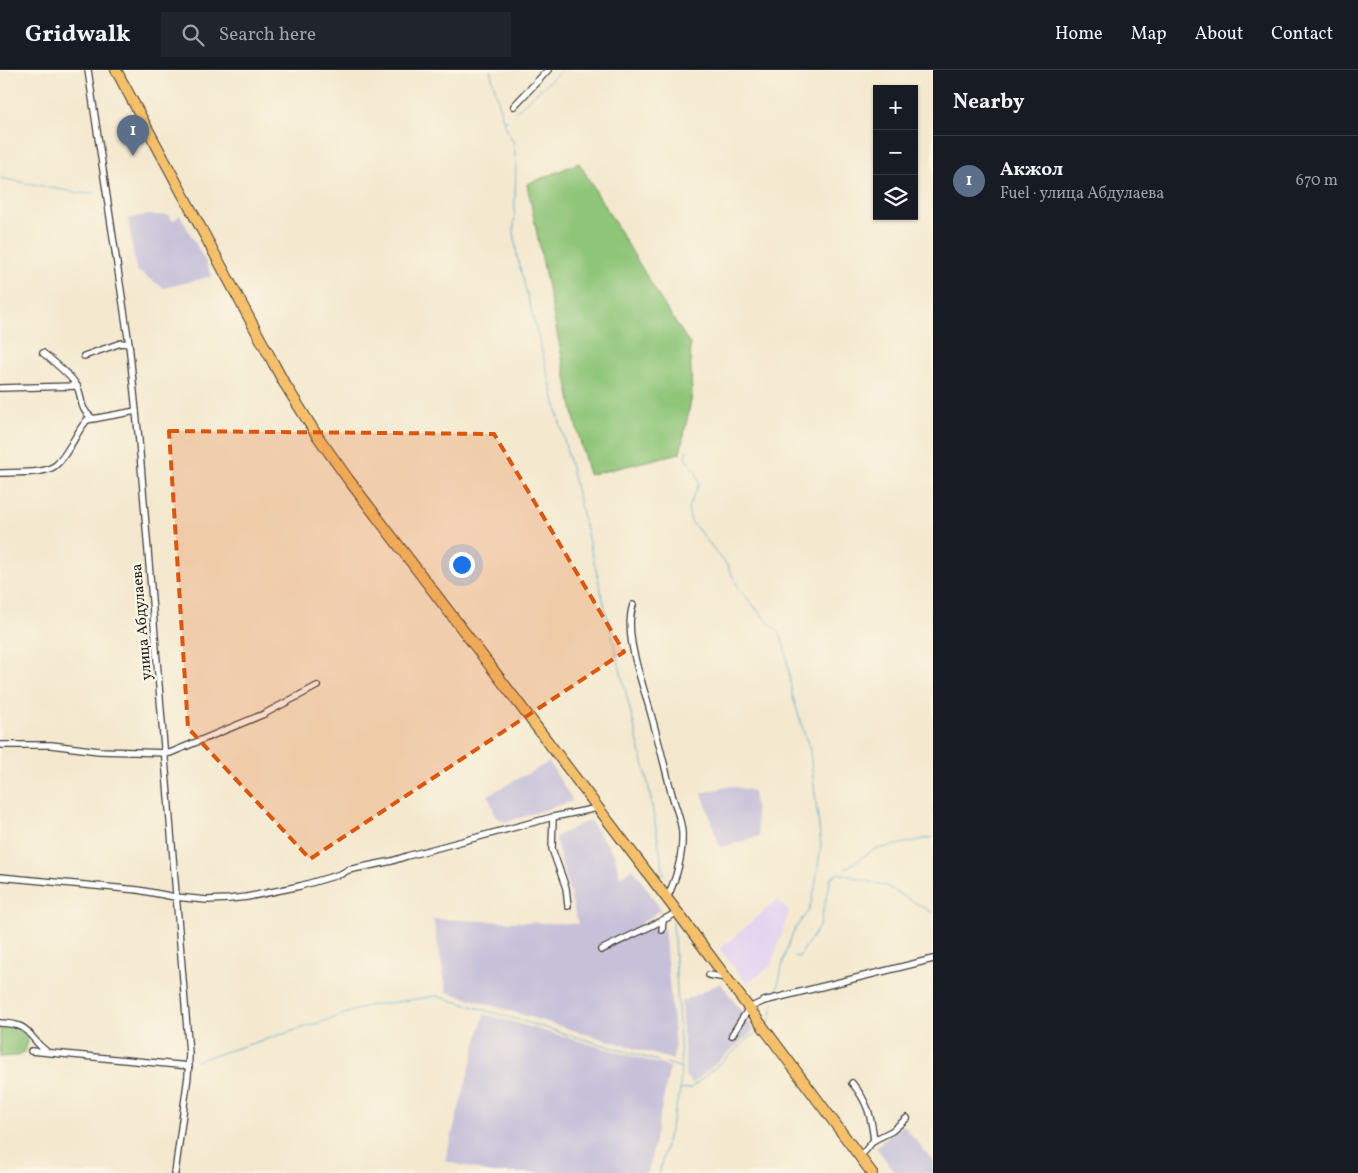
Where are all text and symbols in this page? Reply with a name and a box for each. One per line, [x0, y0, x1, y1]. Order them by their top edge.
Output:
search box [161, 12, 511, 57]
text: Gridwalk [25, 18, 131, 52]
icon: search [179, 21, 207, 49]
text: Search here [219, 22, 316, 48]
text: Home [1055, 22, 1103, 47]
text: Map [1131, 22, 1167, 47]
text: About [1195, 22, 1243, 47]
text: Contact [1271, 22, 1333, 47]
map controls [873, 85, 918, 220]
button: + [873, 85, 918, 130]
text: Nearby [953, 88, 1024, 117]
pin: 1 [117, 115, 149, 156]
button: − [873, 130, 918, 175]
text: Акжол [1000, 157, 1063, 183]
text: 1 [966, 170, 972, 192]
text: 670 m [1296, 170, 1338, 192]
button: layers [873, 175, 918, 220]
text: Fuel · улица Абдулаева [1000, 183, 1164, 205]
your location [449, 552, 475, 578]
street label: улица Абдулаева [127, 563, 158, 681]

